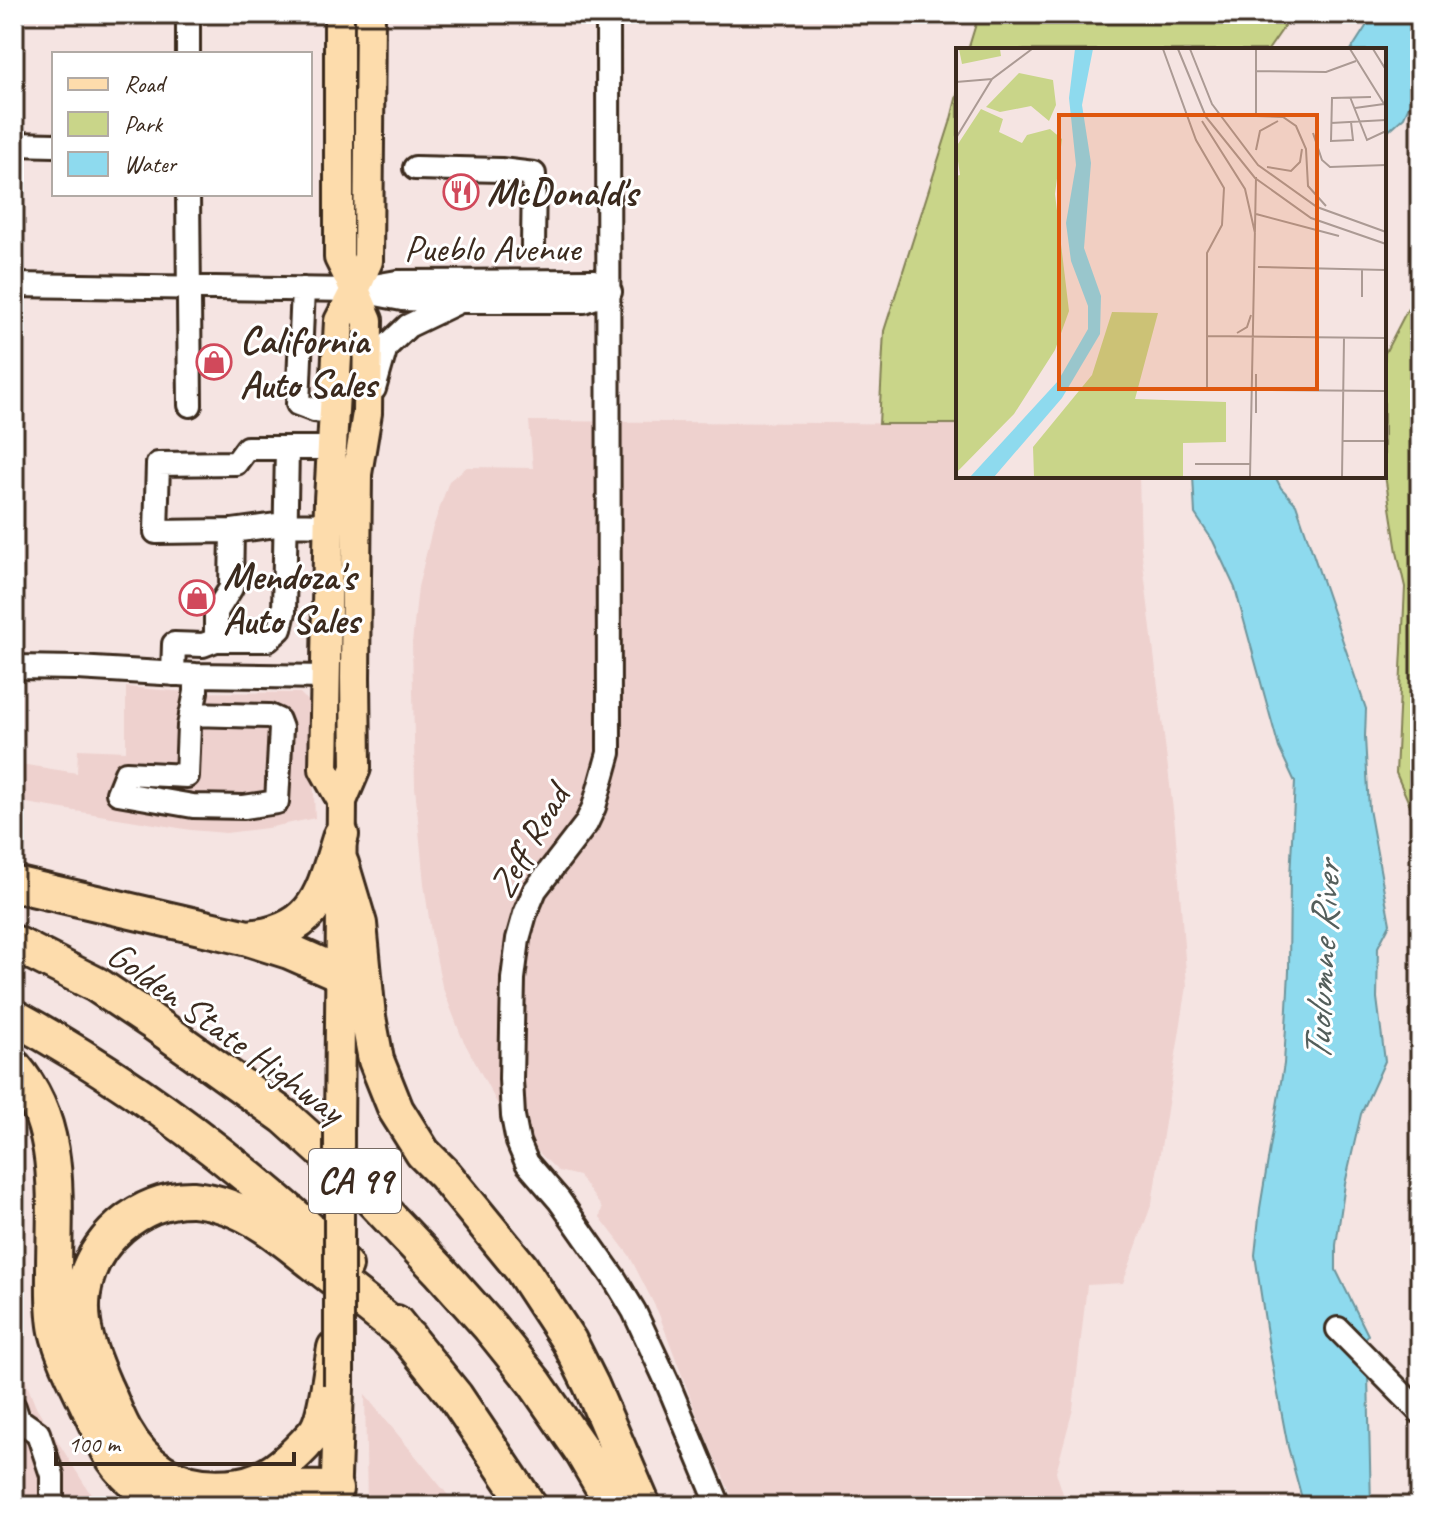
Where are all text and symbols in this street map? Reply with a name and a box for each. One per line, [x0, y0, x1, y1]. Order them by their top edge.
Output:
inset map [956, 48, 1386, 478]
legend [52, 52, 312, 196]
text: Road [124, 69, 168, 99]
text: Park [124, 109, 164, 139]
text: Water [124, 149, 179, 179]
place label: McDonald's [487, 169, 641, 216]
restaurant icon: McDonald's [442, 173, 480, 211]
street label: Pueblo Avenue [404, 225, 583, 272]
place label: California Auto Sales [240, 317, 380, 408]
shop icon: California Auto Sales [195, 343, 233, 381]
place label: Mendoza's Auto Sales [223, 553, 363, 644]
shop icon: Mendoza's Auto Sales [178, 579, 216, 617]
street label: Zeff Road [478, 771, 583, 905]
water label: Tuolumne River [1292, 855, 1352, 1063]
street label: Golden State Highway [98, 930, 356, 1135]
road number: CA 99 [309, 1149, 401, 1213]
scale bar [56, 1416, 294, 1466]
text: 100 m [68, 1429, 122, 1459]

